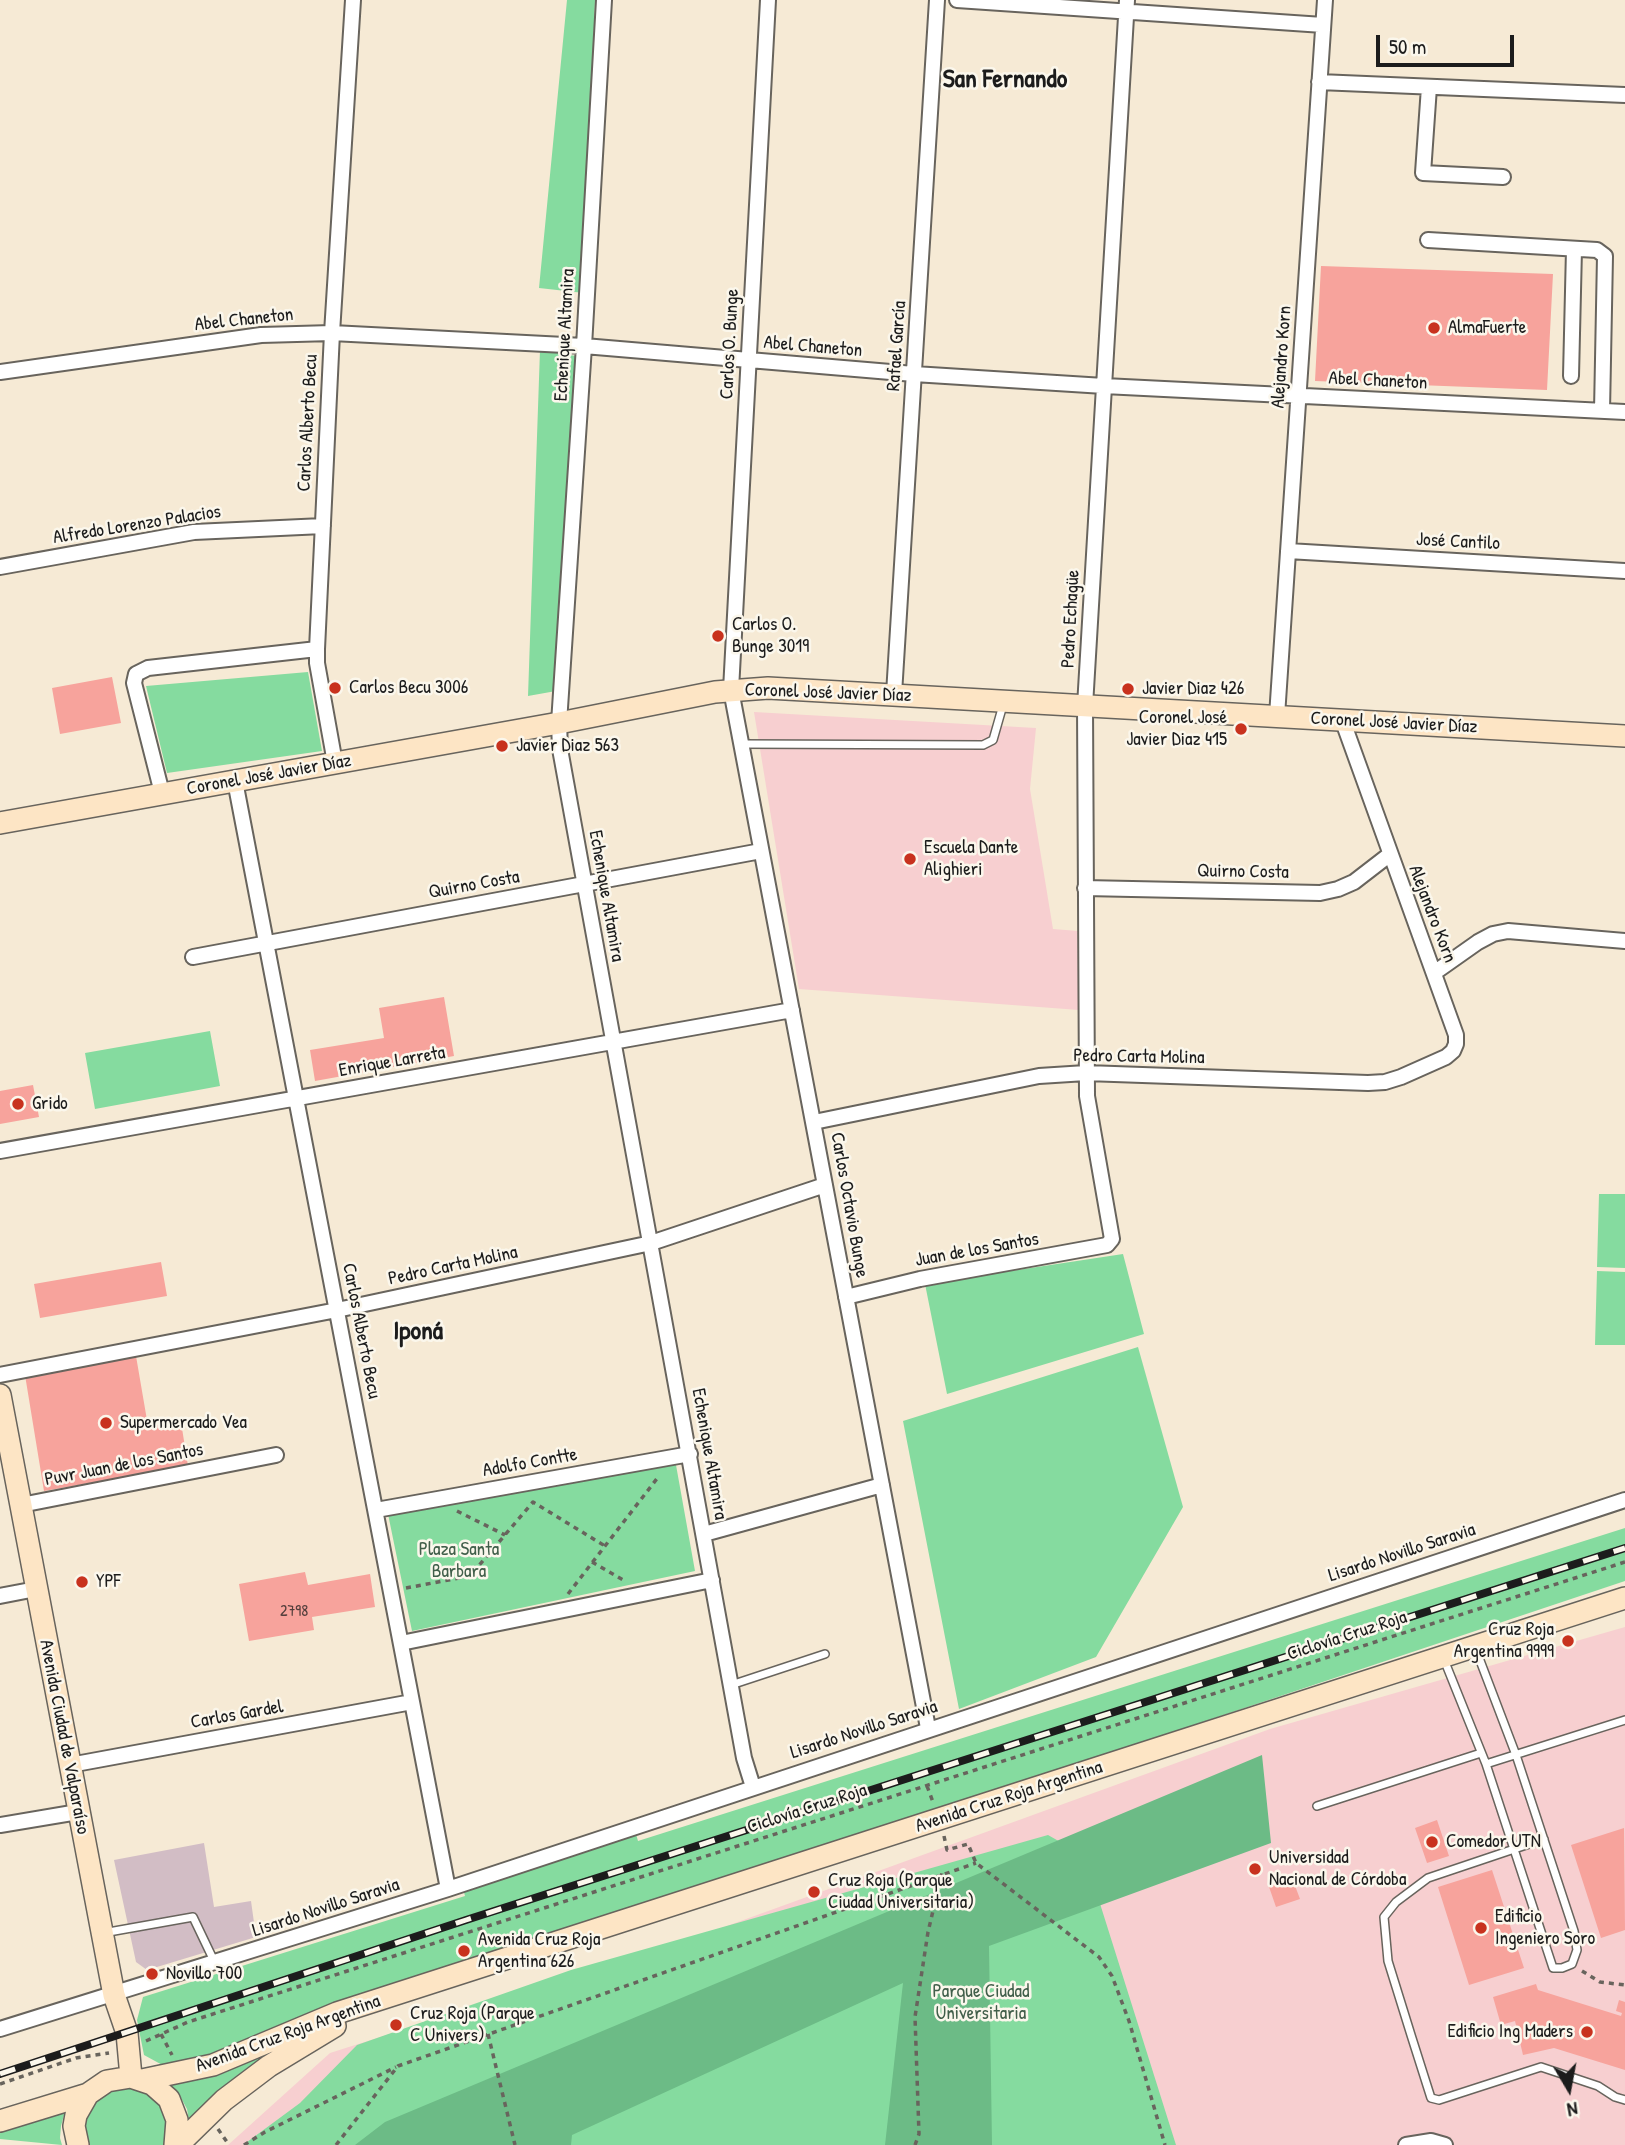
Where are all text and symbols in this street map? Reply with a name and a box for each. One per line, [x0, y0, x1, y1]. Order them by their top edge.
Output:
scale bar [1380, 21, 1518, 65]
text: 50 m [1389, 32, 1426, 61]
district label: San Fernando [943, 64, 1067, 96]
street label: Echenique Altamira [550, 268, 580, 402]
street label: Carlos O. Bunge [716, 288, 744, 400]
street label: Rafael García [882, 300, 912, 392]
street label: Abel Chaneton [194, 303, 294, 337]
street label: Alejandro Korn [1267, 305, 1297, 409]
place label: AlmaFuerte [1448, 317, 1526, 339]
marker: AlmaFuerte [1426, 320, 1442, 336]
street label: Abel Chaneton [763, 331, 863, 363]
street label: Carlos Alberto Becu [293, 354, 323, 492]
street label: Abel Chaneton [1328, 367, 1428, 395]
street label: Alfredo Lorenzo Palacios [52, 500, 222, 550]
street label: José Cantilo [1416, 528, 1500, 556]
street label: Pedro Echagüe [1057, 569, 1085, 669]
place label: Carlos O. Bunge 3019 [732, 614, 809, 658]
marker: Carlos O. Bunge 3019 [710, 628, 726, 644]
place label: Carlos Becu 3006 [349, 677, 468, 699]
place label: Javier Diaz 426 [1142, 678, 1244, 700]
street label: Coronel José Javier Díaz [744, 679, 912, 707]
marker: Carlos Becu 3006 [327, 680, 343, 696]
marker: Javier Diaz 426 [1120, 681, 1136, 697]
place label: Coronel José Javier Diaz 415 [1126, 707, 1227, 751]
street label: Coronel José Javier Díaz [1310, 707, 1478, 739]
marker: Coronel José Javier Diaz 415 [1233, 721, 1249, 737]
place label: Javier Diaz 563 [516, 735, 619, 757]
marker: Javier Diaz 563 [494, 738, 510, 754]
street label: Coronel José Javier Díaz [185, 749, 353, 801]
street label: Echenique Altamira [583, 829, 629, 963]
place label: Escuela Dante Alighieri [924, 837, 1018, 881]
marker: Escuela Dante Alighieri [902, 851, 918, 867]
street label: Quirno Costa [1197, 860, 1289, 884]
street label: Alejandro Korn [1403, 862, 1461, 966]
street label: Quirno Costa [427, 866, 521, 904]
street label: Enrique Larreta [337, 1041, 447, 1083]
street label: Pedro Carta Molina [1073, 1044, 1205, 1070]
place label: Grido [32, 1093, 68, 1115]
marker: Grido [10, 1096, 26, 1112]
street label: Carlos Octavio Bunge [825, 1131, 873, 1279]
street label: Juan de los Santos [913, 1228, 1041, 1272]
street label: Pedro Carta Molina [386, 1241, 520, 1291]
street label: Carlos Alberto Becu [337, 1261, 385, 1401]
district label: Iponá [393, 1316, 443, 1348]
street label: Echenique Altamira [686, 1387, 732, 1521]
place label: Supermercado Vea [120, 1412, 247, 1434]
marker: Supermercado Vea [98, 1415, 114, 1431]
street label: Puvr Juan de los Santos [43, 1438, 205, 1492]
street label: Adolfo Contte [481, 1443, 579, 1483]
street label: Lisardo Novillo Saravia [1326, 1519, 1478, 1587]
park label: Plaza Santa Barbara [419, 1539, 499, 1583]
place label: YPF [96, 1571, 121, 1593]
marker: YPF [74, 1574, 90, 1590]
house number: 2798 [280, 1602, 308, 1622]
street label: Ciclovía Cruz Roja [1284, 1606, 1410, 1666]
place label: Cruz Roja Argentina 9999 [1454, 1619, 1554, 1663]
marker: Cruz Roja Argentina 9999 [1560, 1633, 1576, 1649]
street label: Avenida Ciudad de Valparaíso [34, 1638, 94, 1836]
street label: Carlos Gardel [189, 1696, 285, 1734]
street label: Lisardo Novillo Saravia [788, 1696, 940, 1764]
street label: Avenida Cruz Roja Argentina [913, 1756, 1105, 1838]
street label: Ciclovía Cruz Roja [744, 1779, 870, 1839]
place label: Comedor UTN [1446, 1831, 1541, 1853]
marker: Comedor UTN [1424, 1834, 1440, 1850]
place label: Universidad Nacional de Córdoba [1269, 1847, 1406, 1891]
marker: Universidad Nacional de Córdoba [1247, 1861, 1263, 1877]
place label: Cruz Roja (Parque Ciudad Universitaria) [828, 1870, 974, 1914]
street label: Lisardo Novillo Saravia [250, 1874, 402, 1942]
marker: Cruz Roja (Parque Ciudad Universitaria) [806, 1884, 822, 1900]
place label: Edificio Ingeniero Soro [1495, 1906, 1595, 1950]
marker: Edificio Ingeniero Soro [1473, 1920, 1489, 1936]
place label: Avenida Cruz Roja Argentina 626 [478, 1929, 601, 1973]
marker: Avenida Cruz Roja Argentina 626 [456, 1943, 472, 1959]
place label: Novillo 700 [166, 1963, 242, 1985]
marker: Novillo 700 [144, 1966, 160, 1982]
park label: Parque Ciudad Universitaria [933, 1981, 1029, 2025]
street label: Avenida Cruz Roja Argentina [193, 1990, 383, 2078]
place label: Cruz Roja (Parque C Univers) [410, 2003, 535, 2047]
marker: Cruz Roja (Parque C Univers) [388, 2017, 404, 2033]
place label: Edificio Ing Maders [1447, 2021, 1573, 2043]
marker: Edificio Ing Maders [1579, 2024, 1595, 2040]
north arrow [1534, 2054, 1604, 2124]
text: N [1565, 2096, 1580, 2123]

